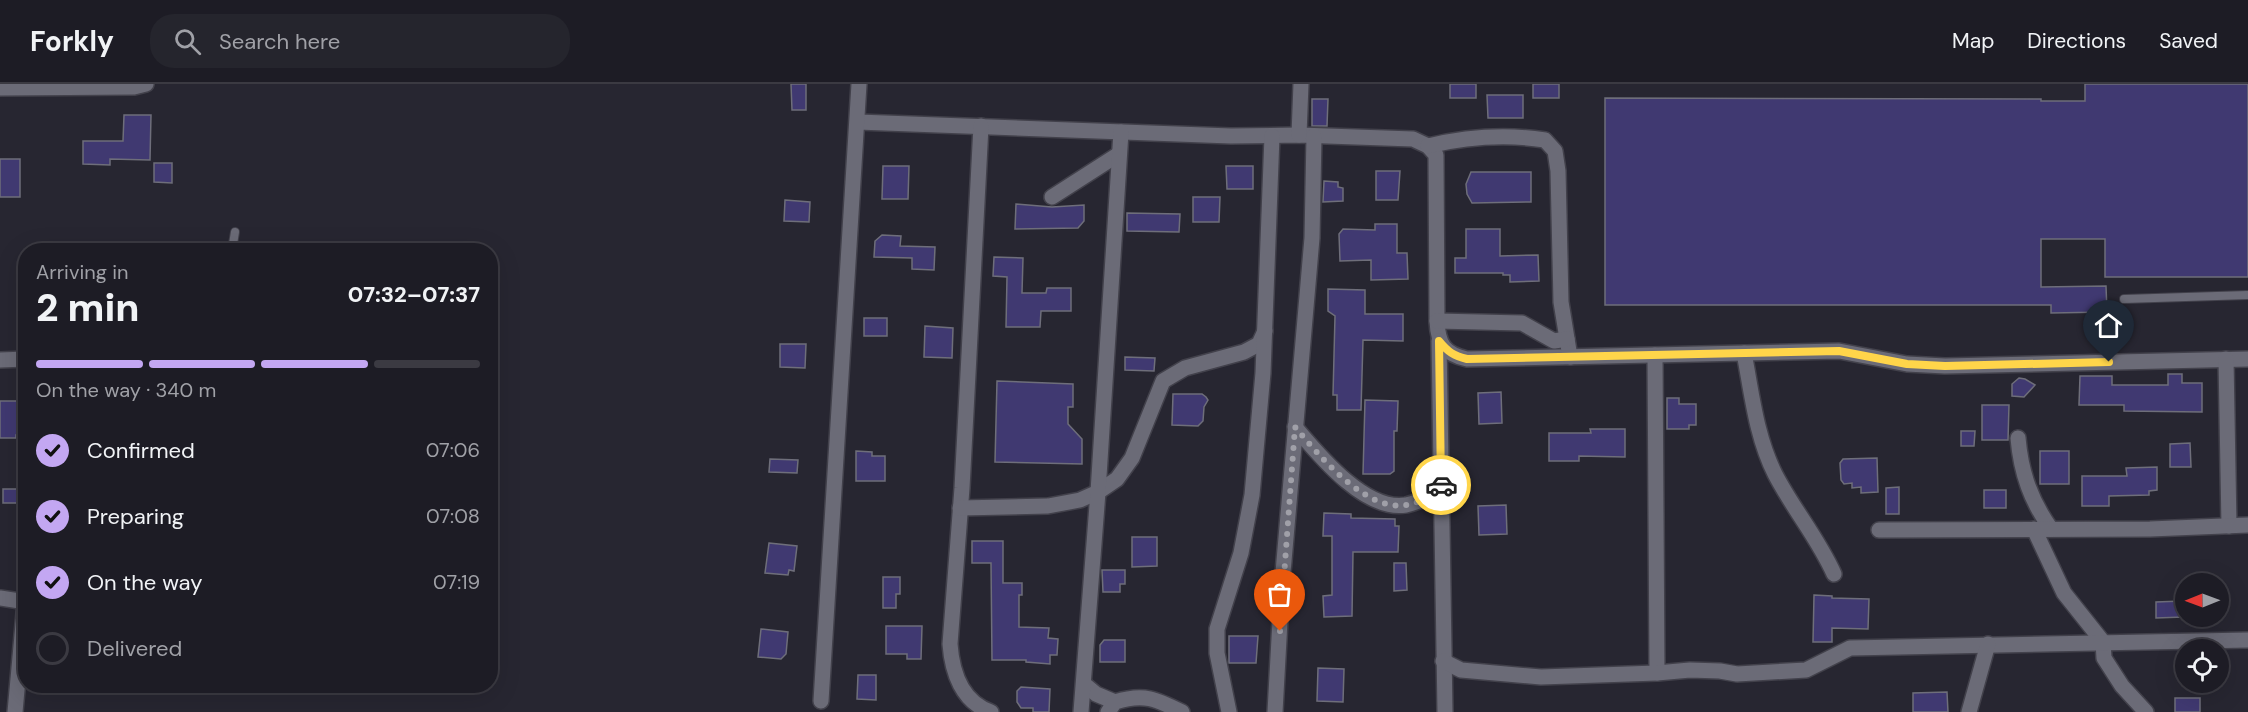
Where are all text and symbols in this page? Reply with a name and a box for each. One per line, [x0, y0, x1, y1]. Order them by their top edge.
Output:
search box [150, 14, 570, 68]
text: Forkly [30, 23, 114, 60]
icon: search [171, 25, 204, 58]
text: Search here [219, 27, 340, 56]
text: Map [1952, 27, 1994, 55]
text: Directions [2027, 27, 2126, 55]
text: Saved [2159, 27, 2218, 55]
text: Arriving in [36, 259, 128, 285]
text: 07:32–07:37 [348, 280, 480, 309]
text: 2 min [36, 282, 140, 333]
pin [2083, 300, 2134, 362]
icon: home [2092, 309, 2125, 342]
text: On the way · 340 m [36, 377, 216, 403]
icon: check [36, 434, 69, 467]
text: Confirmed [87, 436, 195, 465]
text: 07:06 [426, 437, 480, 463]
courier [1411, 455, 1471, 515]
icon: car [1425, 469, 1458, 502]
icon: check [36, 500, 69, 533]
text: Preparing [87, 502, 184, 531]
text: 07:08 [426, 503, 480, 529]
icon: check [36, 566, 69, 599]
text: On the way [87, 568, 202, 597]
text: 07:19 [433, 569, 480, 595]
pin [1254, 569, 1305, 631]
north arrow [2175, 573, 2229, 627]
map controls [2175, 573, 2229, 693]
icon: bag [1263, 578, 1296, 611]
text: Delivered [87, 634, 182, 663]
button: locate [2175, 639, 2229, 693]

